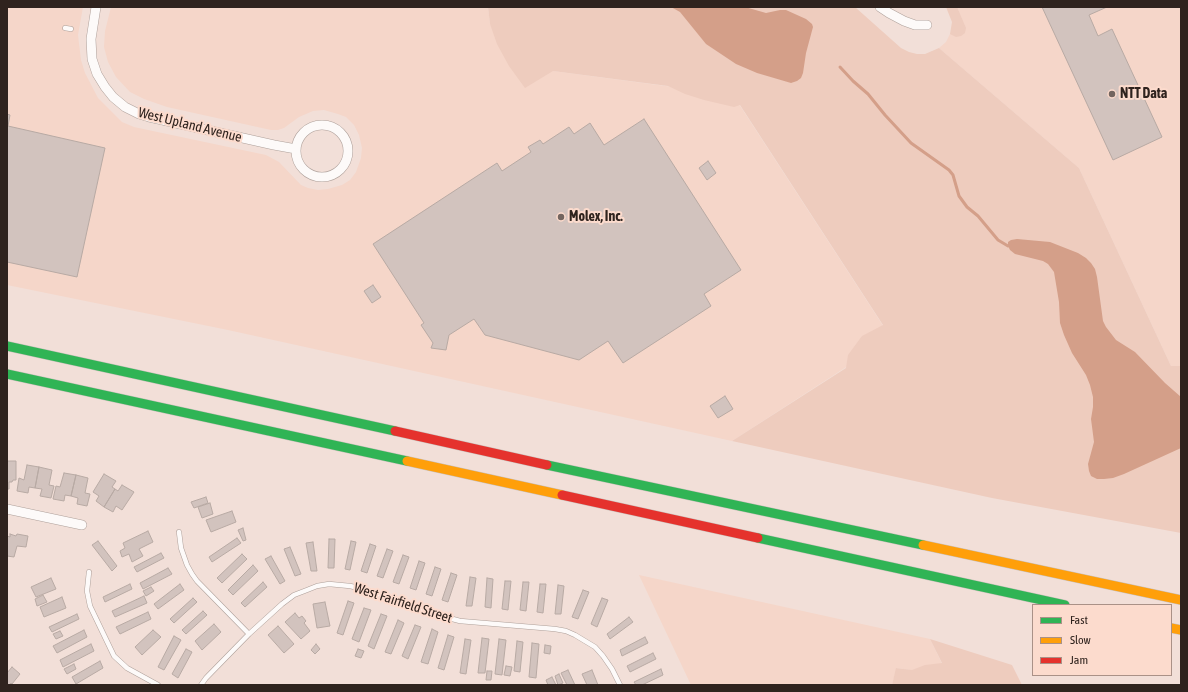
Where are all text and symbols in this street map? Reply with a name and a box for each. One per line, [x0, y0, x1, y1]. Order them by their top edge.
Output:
place label: NTT Data [1120, 86, 1167, 102]
marker: NTT Data [1107, 89, 1117, 99]
street label: West Upland Avenue [136, 104, 244, 146]
place label: Molex, Inc. [569, 209, 623, 225]
marker: Molex, Inc. [556, 212, 566, 222]
street label: West Fairfield Street [352, 579, 454, 627]
legend [1032, 604, 1172, 676]
text: Fast [1070, 613, 1088, 627]
text: Slow [1070, 633, 1091, 647]
text: Jam [1070, 653, 1088, 667]

